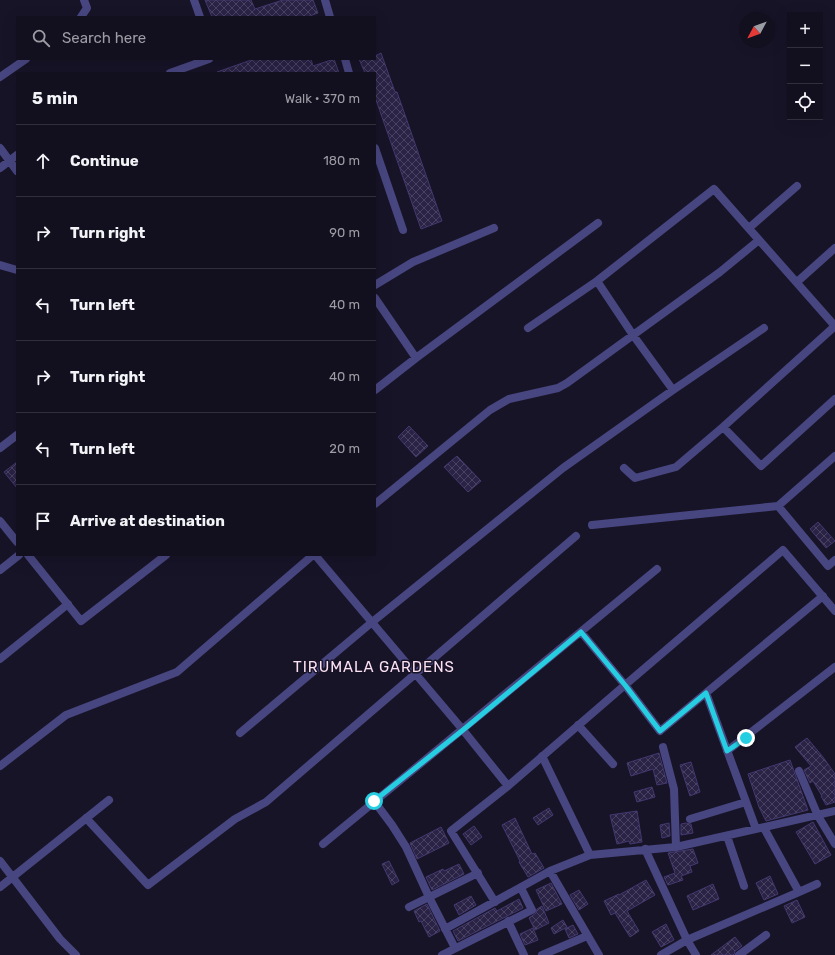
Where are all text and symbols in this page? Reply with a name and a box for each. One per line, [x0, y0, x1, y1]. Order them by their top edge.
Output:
north arrow [739, 12, 775, 48]
map controls [787, 12, 823, 120]
button: + [787, 12, 823, 48]
search box [16, 16, 376, 60]
icon: search [30, 27, 52, 49]
text: Search here [62, 29, 146, 47]
button: − [787, 48, 823, 84]
button: locate [787, 84, 823, 120]
text: 5 min [32, 88, 78, 108]
text: Walk · 370 m [285, 91, 360, 106]
icon: ahead [32, 150, 54, 172]
text: Continue [70, 152, 139, 170]
text: 180 m [323, 153, 360, 168]
icon: right [32, 222, 54, 244]
text: Turn right [70, 224, 145, 242]
text: 90 m [329, 225, 360, 240]
icon: left [32, 294, 54, 316]
text: Turn left [70, 296, 135, 314]
text: 40 m [329, 297, 360, 312]
icon: right [32, 366, 54, 388]
text: Turn right [70, 368, 145, 386]
text: 40 m [329, 369, 360, 384]
icon: left [32, 438, 54, 460]
text: Turn left [70, 440, 135, 458]
text: 20 m [329, 441, 360, 456]
icon: arrive [32, 510, 54, 532]
text: Arrive at destination [70, 512, 225, 530]
district label: TIRUMALA GARDENS [293, 658, 455, 676]
route end [737, 729, 755, 747]
route start [365, 792, 383, 810]

